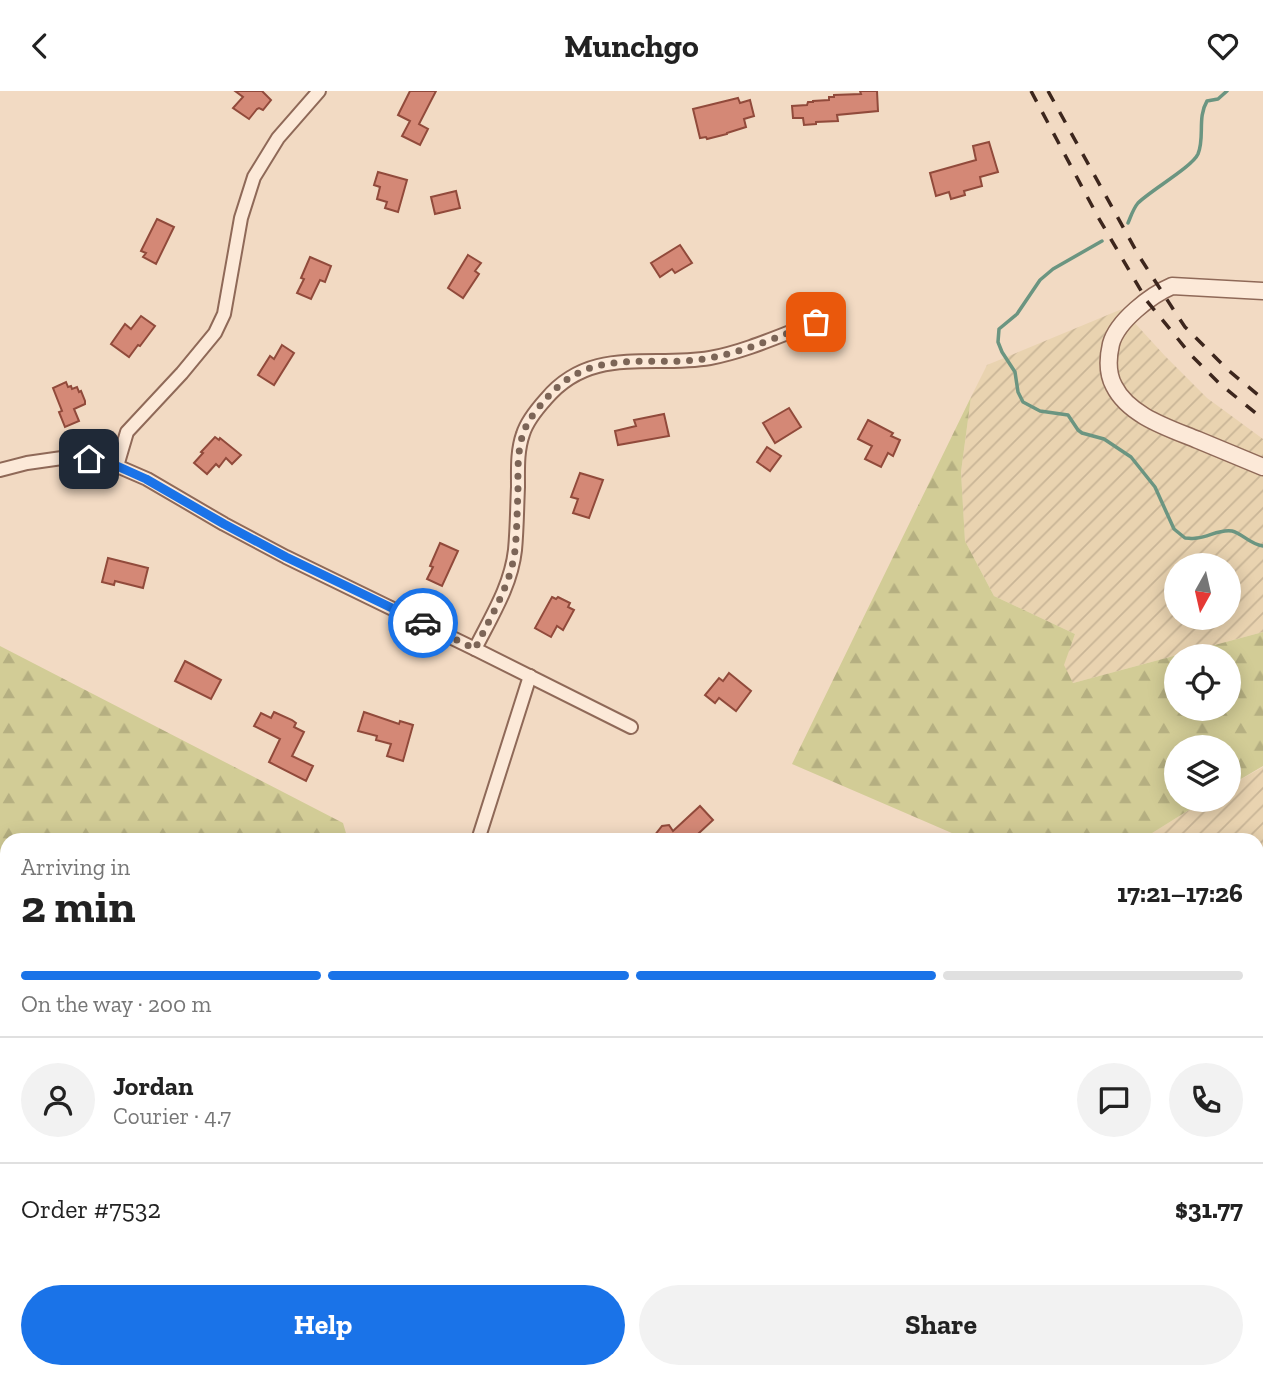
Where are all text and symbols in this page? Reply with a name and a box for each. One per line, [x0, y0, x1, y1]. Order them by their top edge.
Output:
icon: back [21, 27, 59, 65]
text: Munchgo [564, 27, 699, 65]
icon: heart [1204, 27, 1242, 65]
pin [786, 292, 846, 352]
icon: bag [797, 303, 835, 341]
pin [59, 429, 119, 489]
icon: home [70, 440, 108, 478]
north arrow [1164, 553, 1241, 630]
map controls [1164, 553, 1241, 812]
courier [388, 588, 458, 658]
icon: car [404, 604, 442, 642]
button: locate [1164, 644, 1241, 721]
button: layers [1164, 735, 1241, 812]
text: Arriving in [21, 853, 130, 881]
text: 17:21–17:26 [1117, 877, 1243, 909]
text: 2 min [21, 879, 136, 934]
text: On the way · 200 m [21, 990, 211, 1018]
button: person [21, 1063, 95, 1137]
button: chat [1077, 1063, 1151, 1137]
button: phone [1169, 1063, 1243, 1137]
text: Jordan [113, 1070, 193, 1102]
text: Courier · 4.7 [113, 1102, 231, 1130]
text: Order #7532 [21, 1193, 161, 1225]
text: $31.77 [1175, 1193, 1243, 1225]
button: Help [21, 1285, 625, 1365]
button: Share [639, 1285, 1243, 1365]

